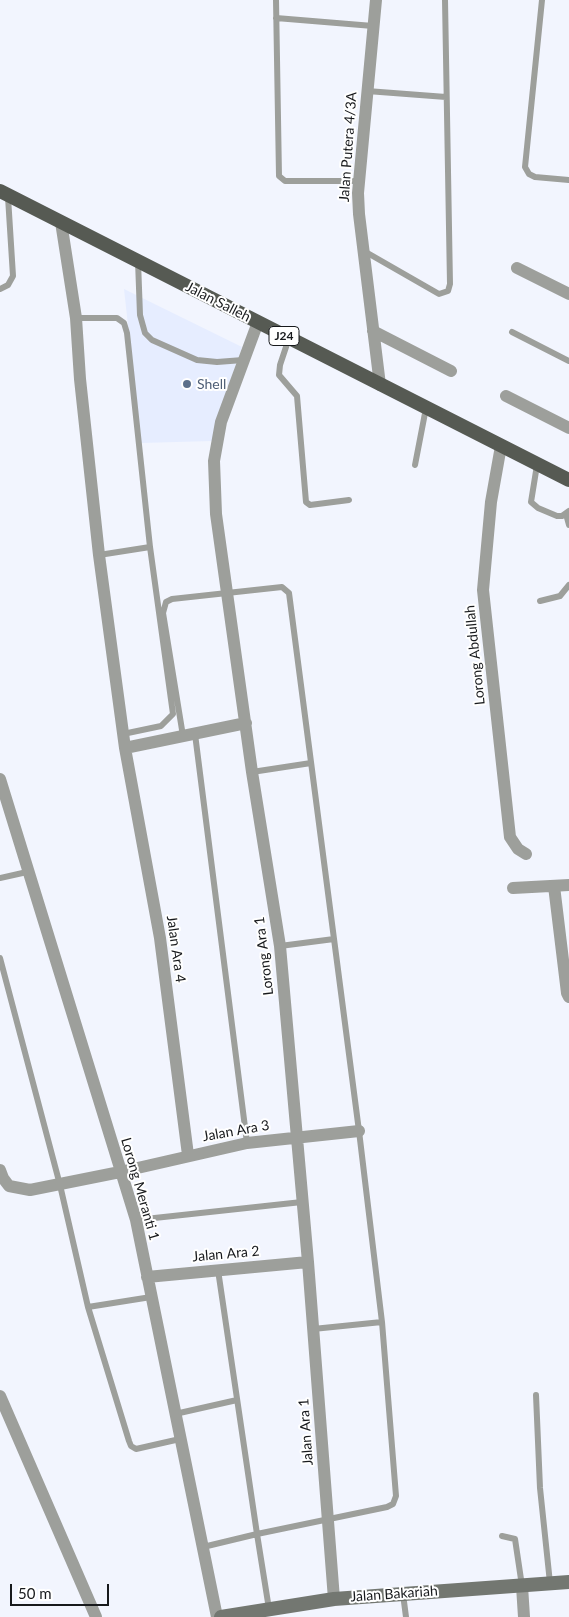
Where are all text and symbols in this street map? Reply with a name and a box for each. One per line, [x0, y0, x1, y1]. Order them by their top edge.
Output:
street label: Jalan Putera 4/3A [336, 91, 360, 203]
street label: Jalan Salleh [183, 279, 253, 325]
road number: J24 [269, 326, 299, 346]
place label: Shell [197, 376, 226, 392]
marker: Shell [181, 378, 193, 390]
street label: Lorong Abdullah [461, 604, 489, 706]
street label: Jalan Ara 4 [163, 914, 189, 984]
street label: Lorong Ara 1 [251, 916, 277, 996]
street label: Jalan Ara 3 [201, 1117, 271, 1145]
street label: Lorong Meranti 1 [117, 1136, 163, 1242]
street label: Jalan Ara 2 [192, 1243, 260, 1265]
street label: Jalan Ara 1 [295, 1398, 317, 1466]
scale bar [12, 1574, 111, 1606]
street label: Jalan Bakariah [350, 1583, 438, 1605]
text: 50 m [18, 1584, 52, 1602]

